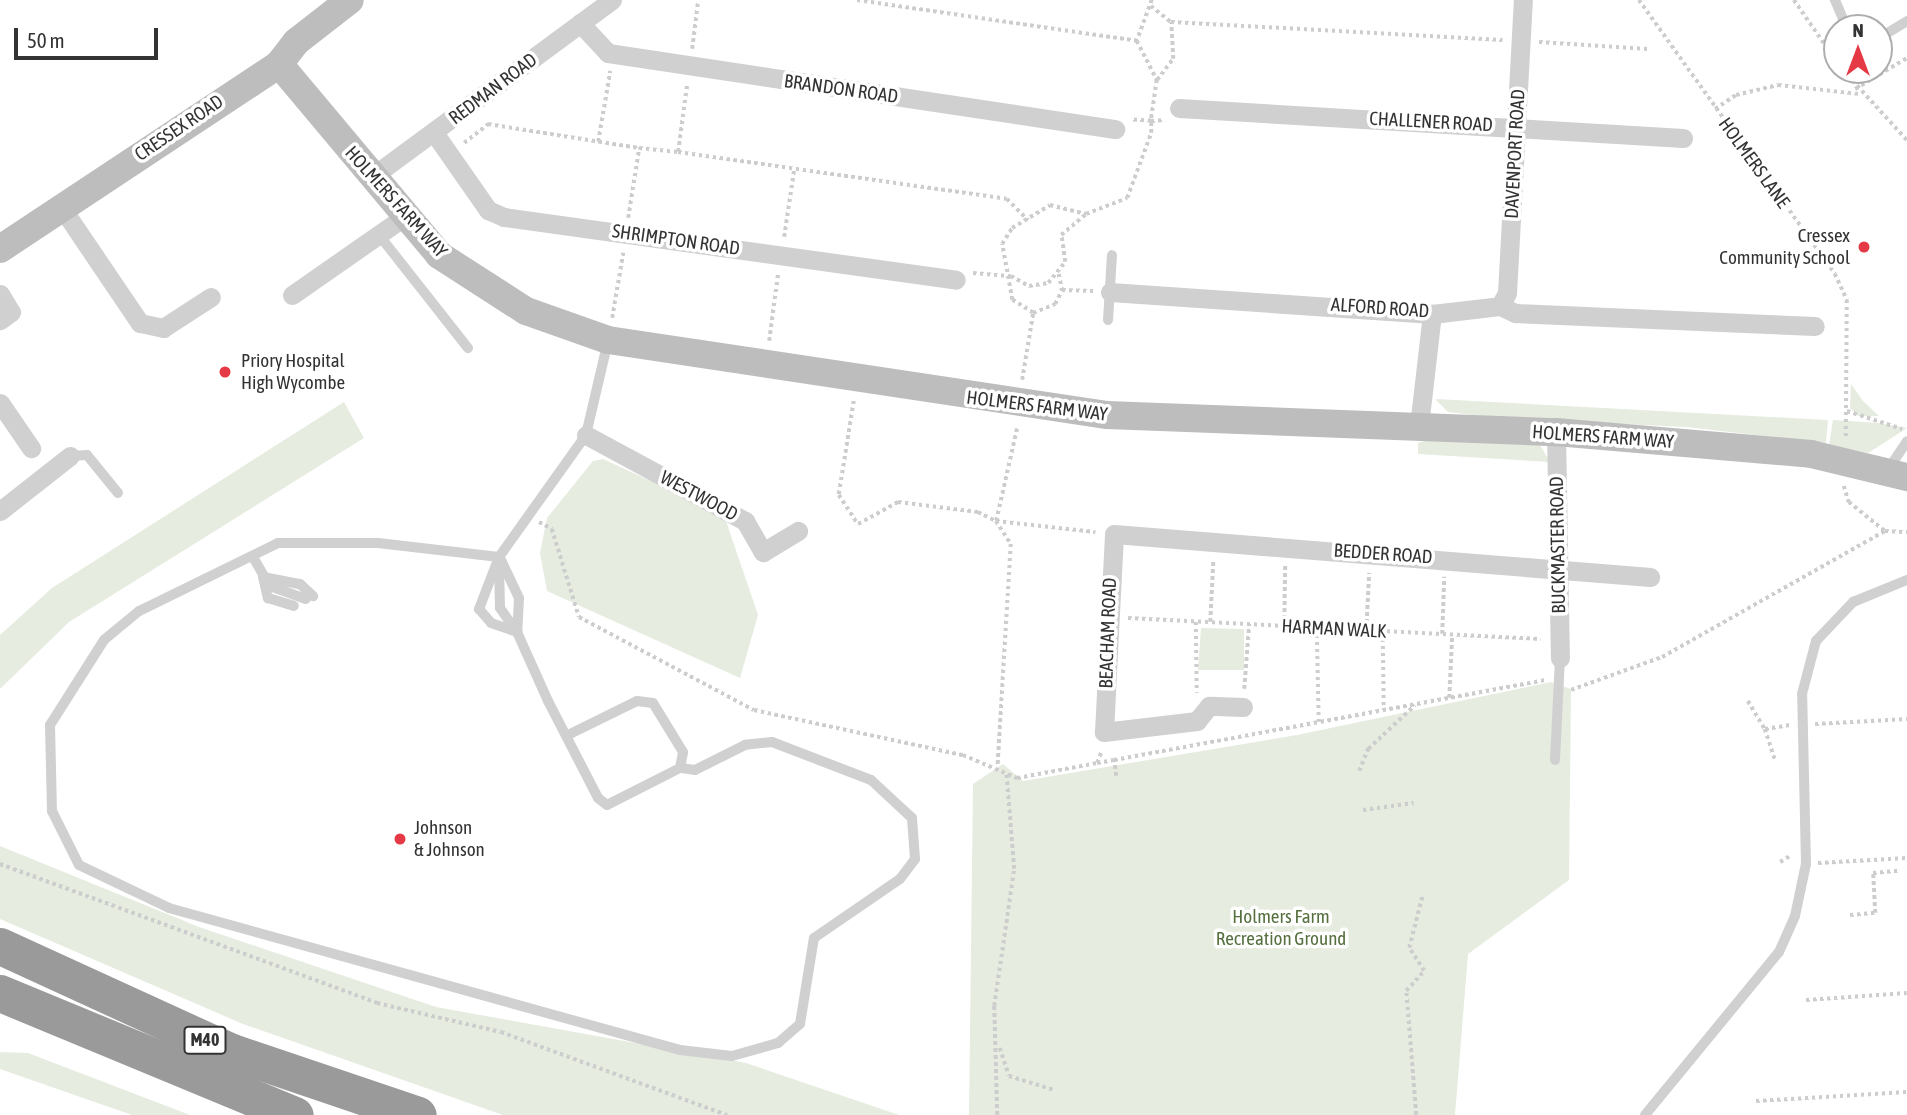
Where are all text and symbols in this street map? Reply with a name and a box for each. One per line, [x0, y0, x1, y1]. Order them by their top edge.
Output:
scale bar [18, 14, 161, 58]
north arrow [1823, 14, 1893, 84]
text: N [1852, 19, 1864, 41]
text: 50 m [27, 28, 65, 52]
street label: REDMAN ROAD [444, 48, 542, 130]
street label: BRANDON ROAD [783, 70, 899, 108]
street label: DAVENPORT ROAD [1500, 89, 1530, 219]
street label: CRESSEX ROAD [130, 90, 228, 166]
street label: CHALLENER ROAD [1369, 107, 1493, 137]
street label: HOLMERS LANE [1714, 113, 1794, 213]
street label: HOLMERS FARM WAY [340, 142, 452, 262]
street label: SHRIMPTON ROAD [611, 220, 741, 260]
place label: Cressex Community School [1719, 225, 1850, 269]
marker: Cressex Community School [1856, 239, 1872, 255]
street label: ALFORD ROAD [1330, 293, 1430, 323]
place label: Priory Hospital High Wycombe [241, 350, 345, 394]
marker: Priory Hospital High Wycombe [215, 362, 235, 382]
street label: HOLMERS FARM WAY [965, 386, 1109, 426]
street label: HOLMERS FARM WAY [1531, 421, 1675, 453]
street label: WESTWOOD [656, 466, 742, 526]
street label: BUCKMASTER ROAD [1545, 476, 1571, 614]
street label: BEDDER ROAD [1333, 539, 1433, 569]
street label: BEACHAM ROAD [1095, 577, 1121, 689]
street label: HARMAN WALK [1281, 615, 1387, 643]
place label: Johnson & Johnson [414, 817, 485, 861]
marker: Johnson & Johnson [392, 831, 408, 847]
park label: Holmers Farm Recreation Ground [1216, 906, 1346, 950]
road number: M40 [182, 1026, 228, 1055]

